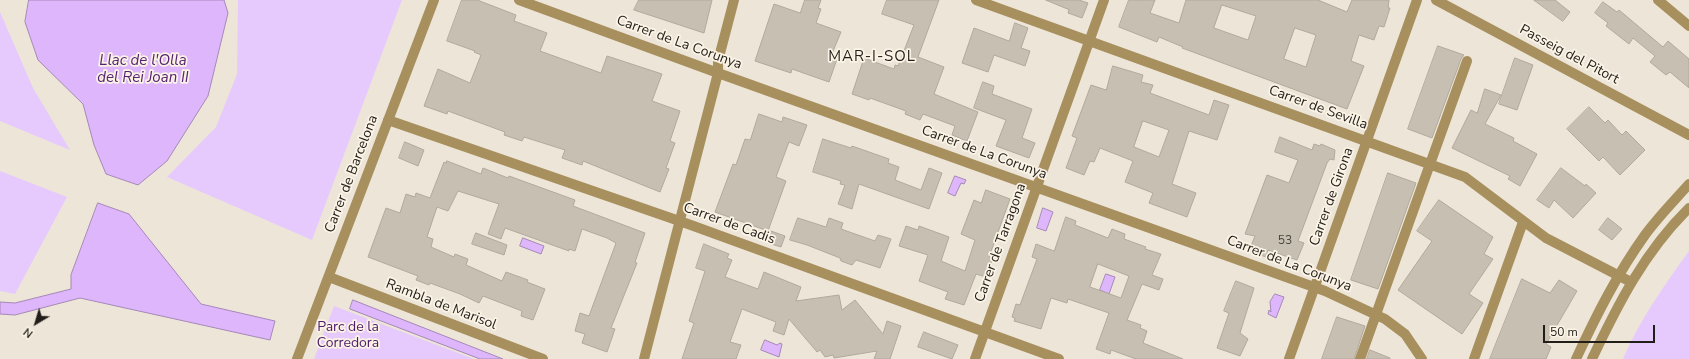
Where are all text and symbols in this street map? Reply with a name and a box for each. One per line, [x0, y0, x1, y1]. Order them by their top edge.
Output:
street label: Carrer de La Corunya [614, 12, 744, 74]
street label: Passeig del Pitort [1516, 22, 1622, 88]
district label: MAR-I-SOL [828, 48, 916, 66]
water label: Llac de l'Olla del Rei Joan II [97, 52, 189, 87]
street label: Carrer de Sevilla [1266, 82, 1370, 134]
street label: Carrer de Barcelona [322, 113, 382, 235]
street label: Carrer de La Corunya [919, 122, 1049, 184]
street label: Carrer de Girona [1306, 146, 1358, 248]
street label: Carrer de Tarragona [972, 181, 1030, 305]
street label: Carrer de Cadis [681, 200, 777, 248]
street label: Carrer de La Corunya [1224, 232, 1354, 296]
house number: 53 [1278, 234, 1292, 248]
street label: Rambla de Marisol [383, 276, 499, 334]
north arrow [16, 303, 56, 343]
scale bar [1545, 317, 1657, 343]
park label: Parc de la Corredora [317, 320, 379, 352]
text: N [20, 324, 36, 341]
text: 50 m [1550, 324, 1578, 340]

